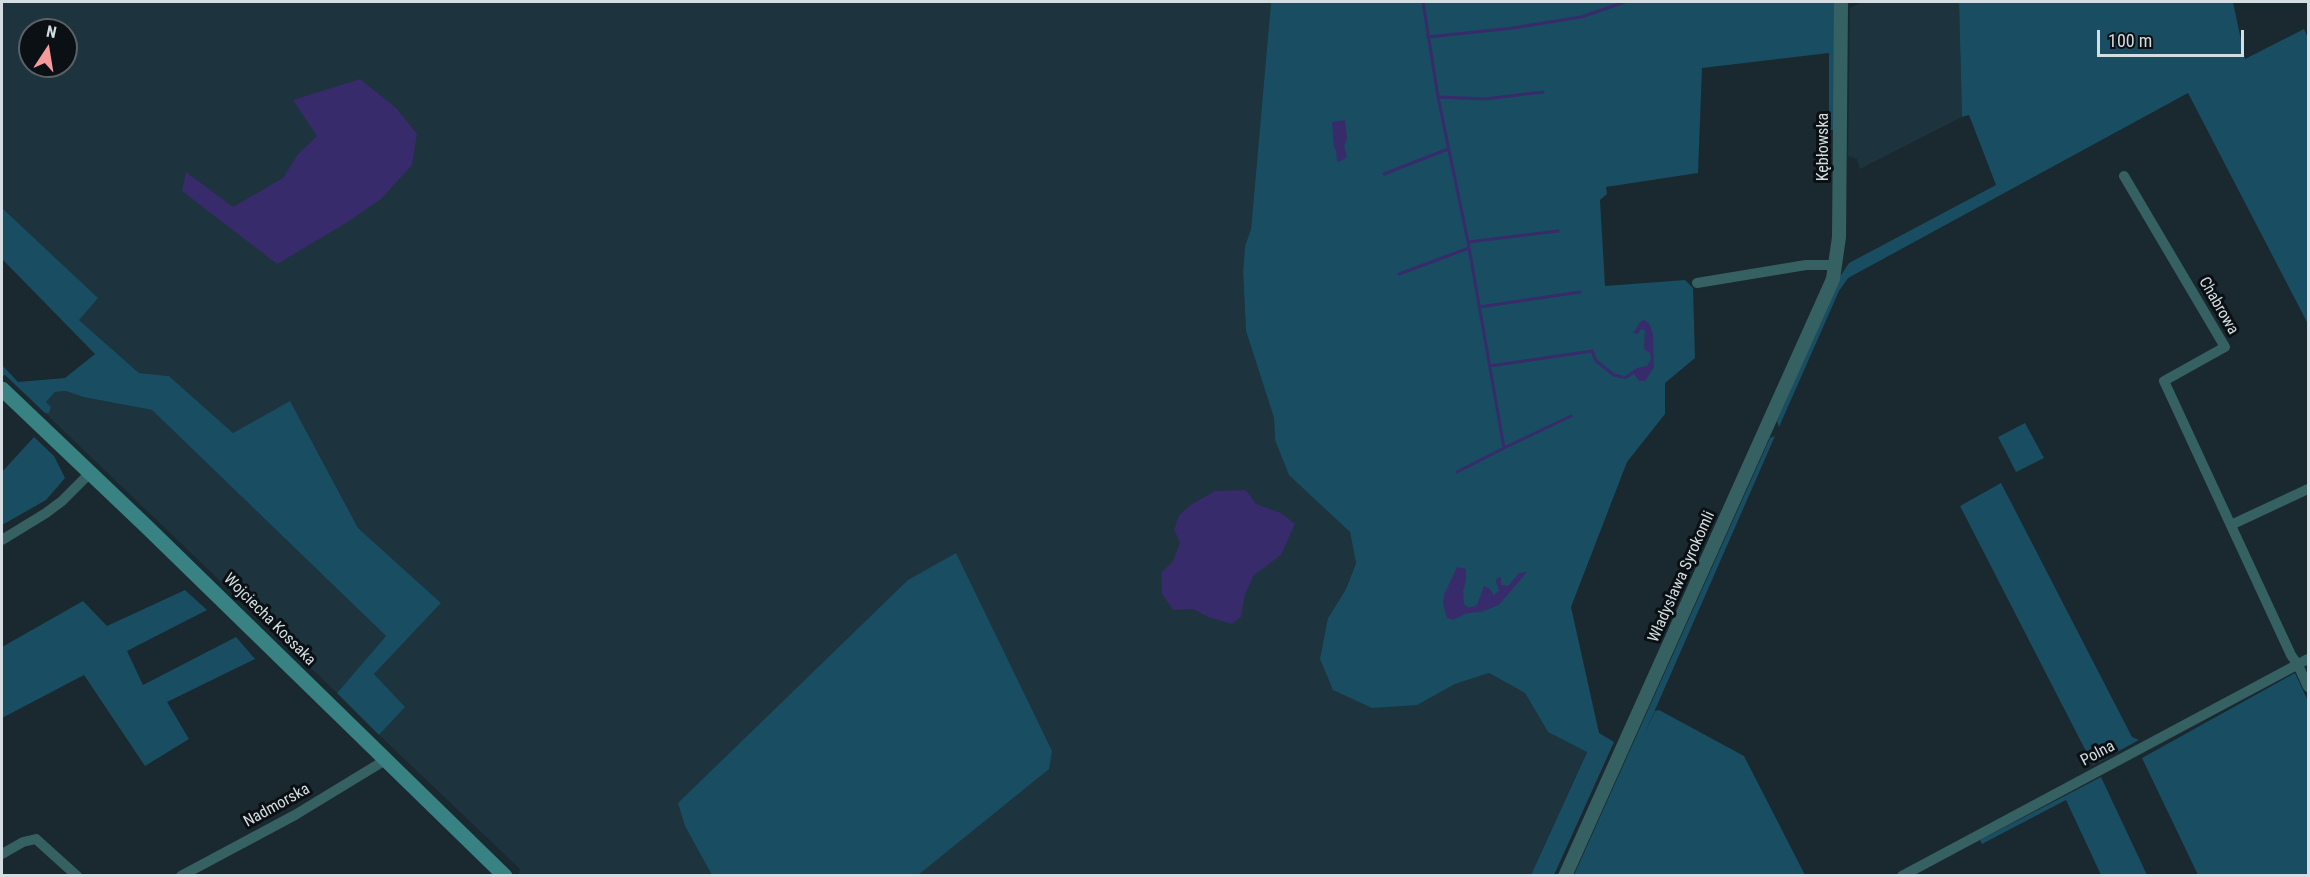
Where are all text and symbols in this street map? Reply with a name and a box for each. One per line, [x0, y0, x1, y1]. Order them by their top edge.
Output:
north arrow [18, 18, 78, 78]
scale bar [2100, 18, 2247, 56]
text: N [45, 22, 58, 42]
text: 100 m [2108, 30, 2152, 51]
street label: Kębłowska [1814, 113, 1834, 181]
street label: Chabrowa [2194, 274, 2242, 338]
street label: Władysława Syrokomli [1644, 508, 1720, 646]
street label: Wojciecha Kossaka [219, 570, 319, 670]
street label: Polna [2078, 737, 2118, 771]
street label: Nadmorska [241, 780, 313, 832]

